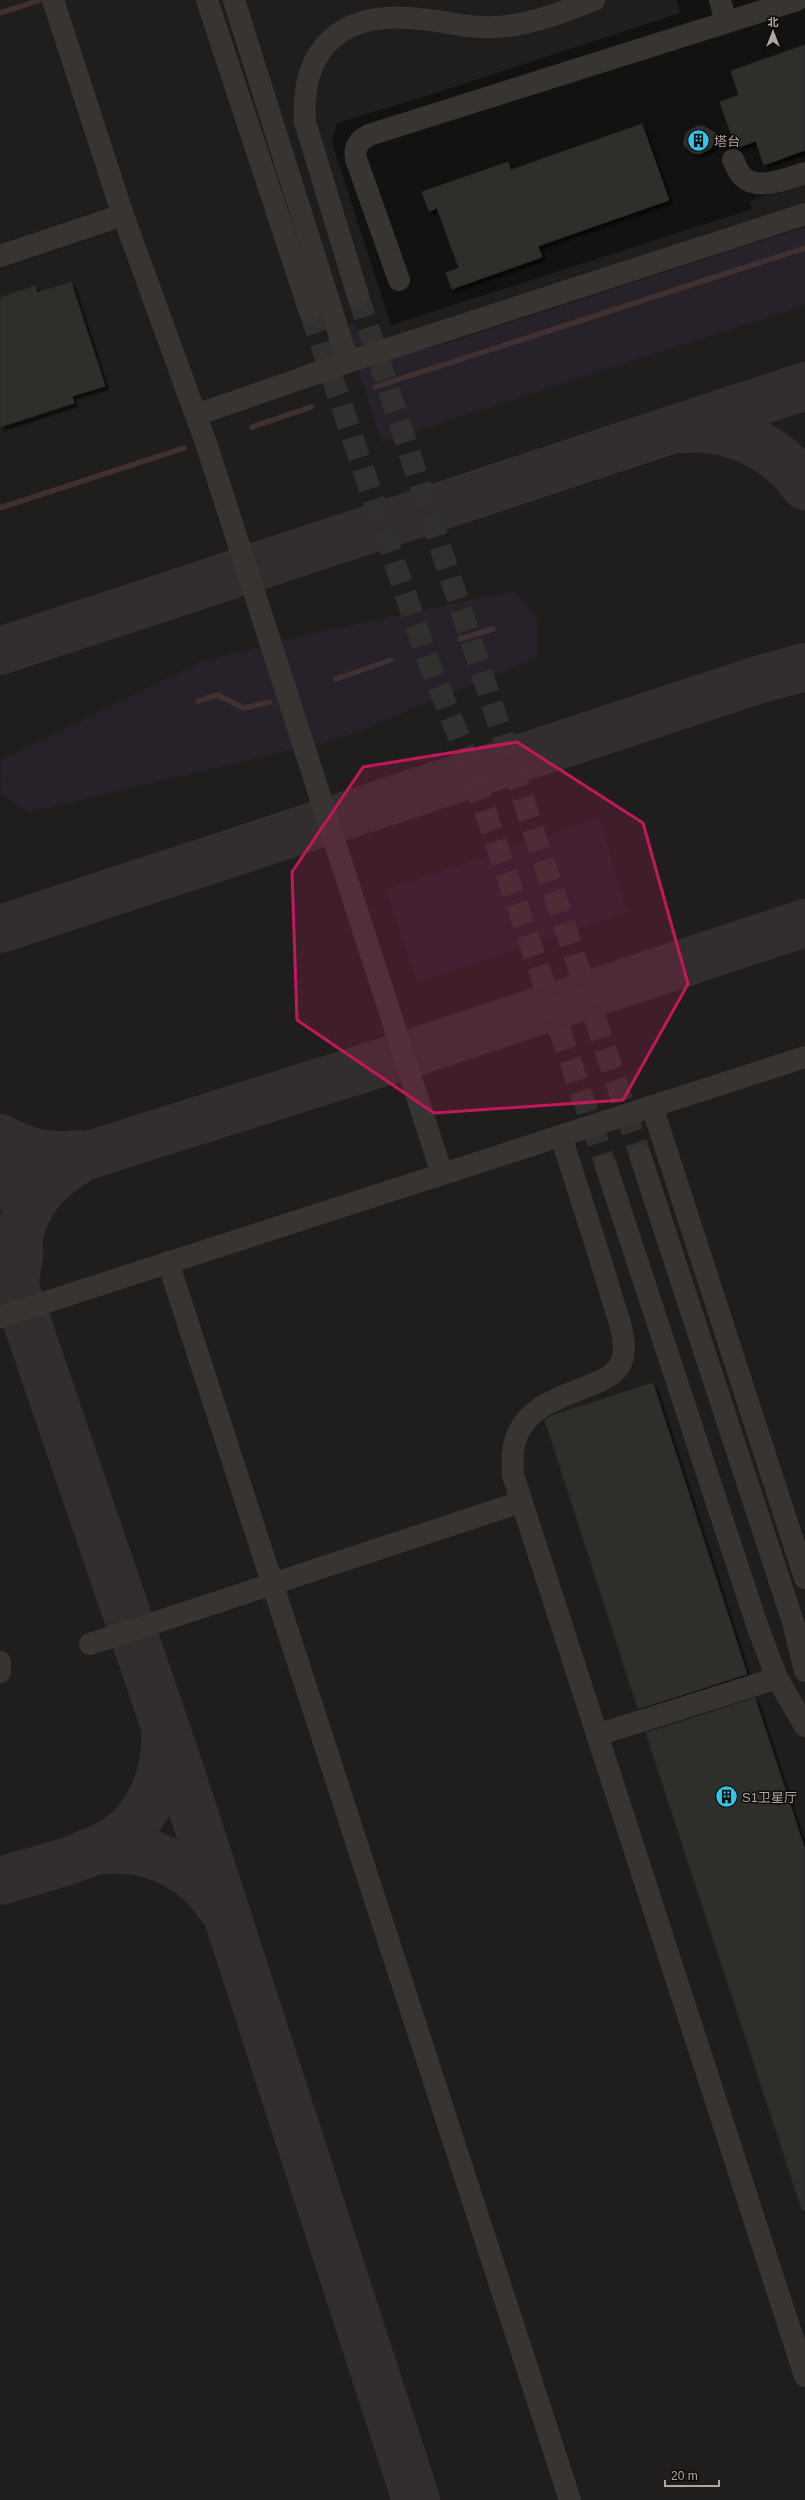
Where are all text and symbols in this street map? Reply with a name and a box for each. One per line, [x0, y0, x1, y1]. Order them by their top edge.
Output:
north arrow [753, 12, 793, 52]
text: 北 [768, 16, 779, 28]
building icon: 塔台 [686, 128, 712, 154]
place label: 塔台 [714, 134, 740, 149]
building icon: S1卫星厅 [714, 1784, 740, 1810]
place label: S1卫星厅 [742, 1790, 797, 1805]
scale bar [665, 2462, 719, 2488]
text: 20 m [671, 2469, 698, 2483]

